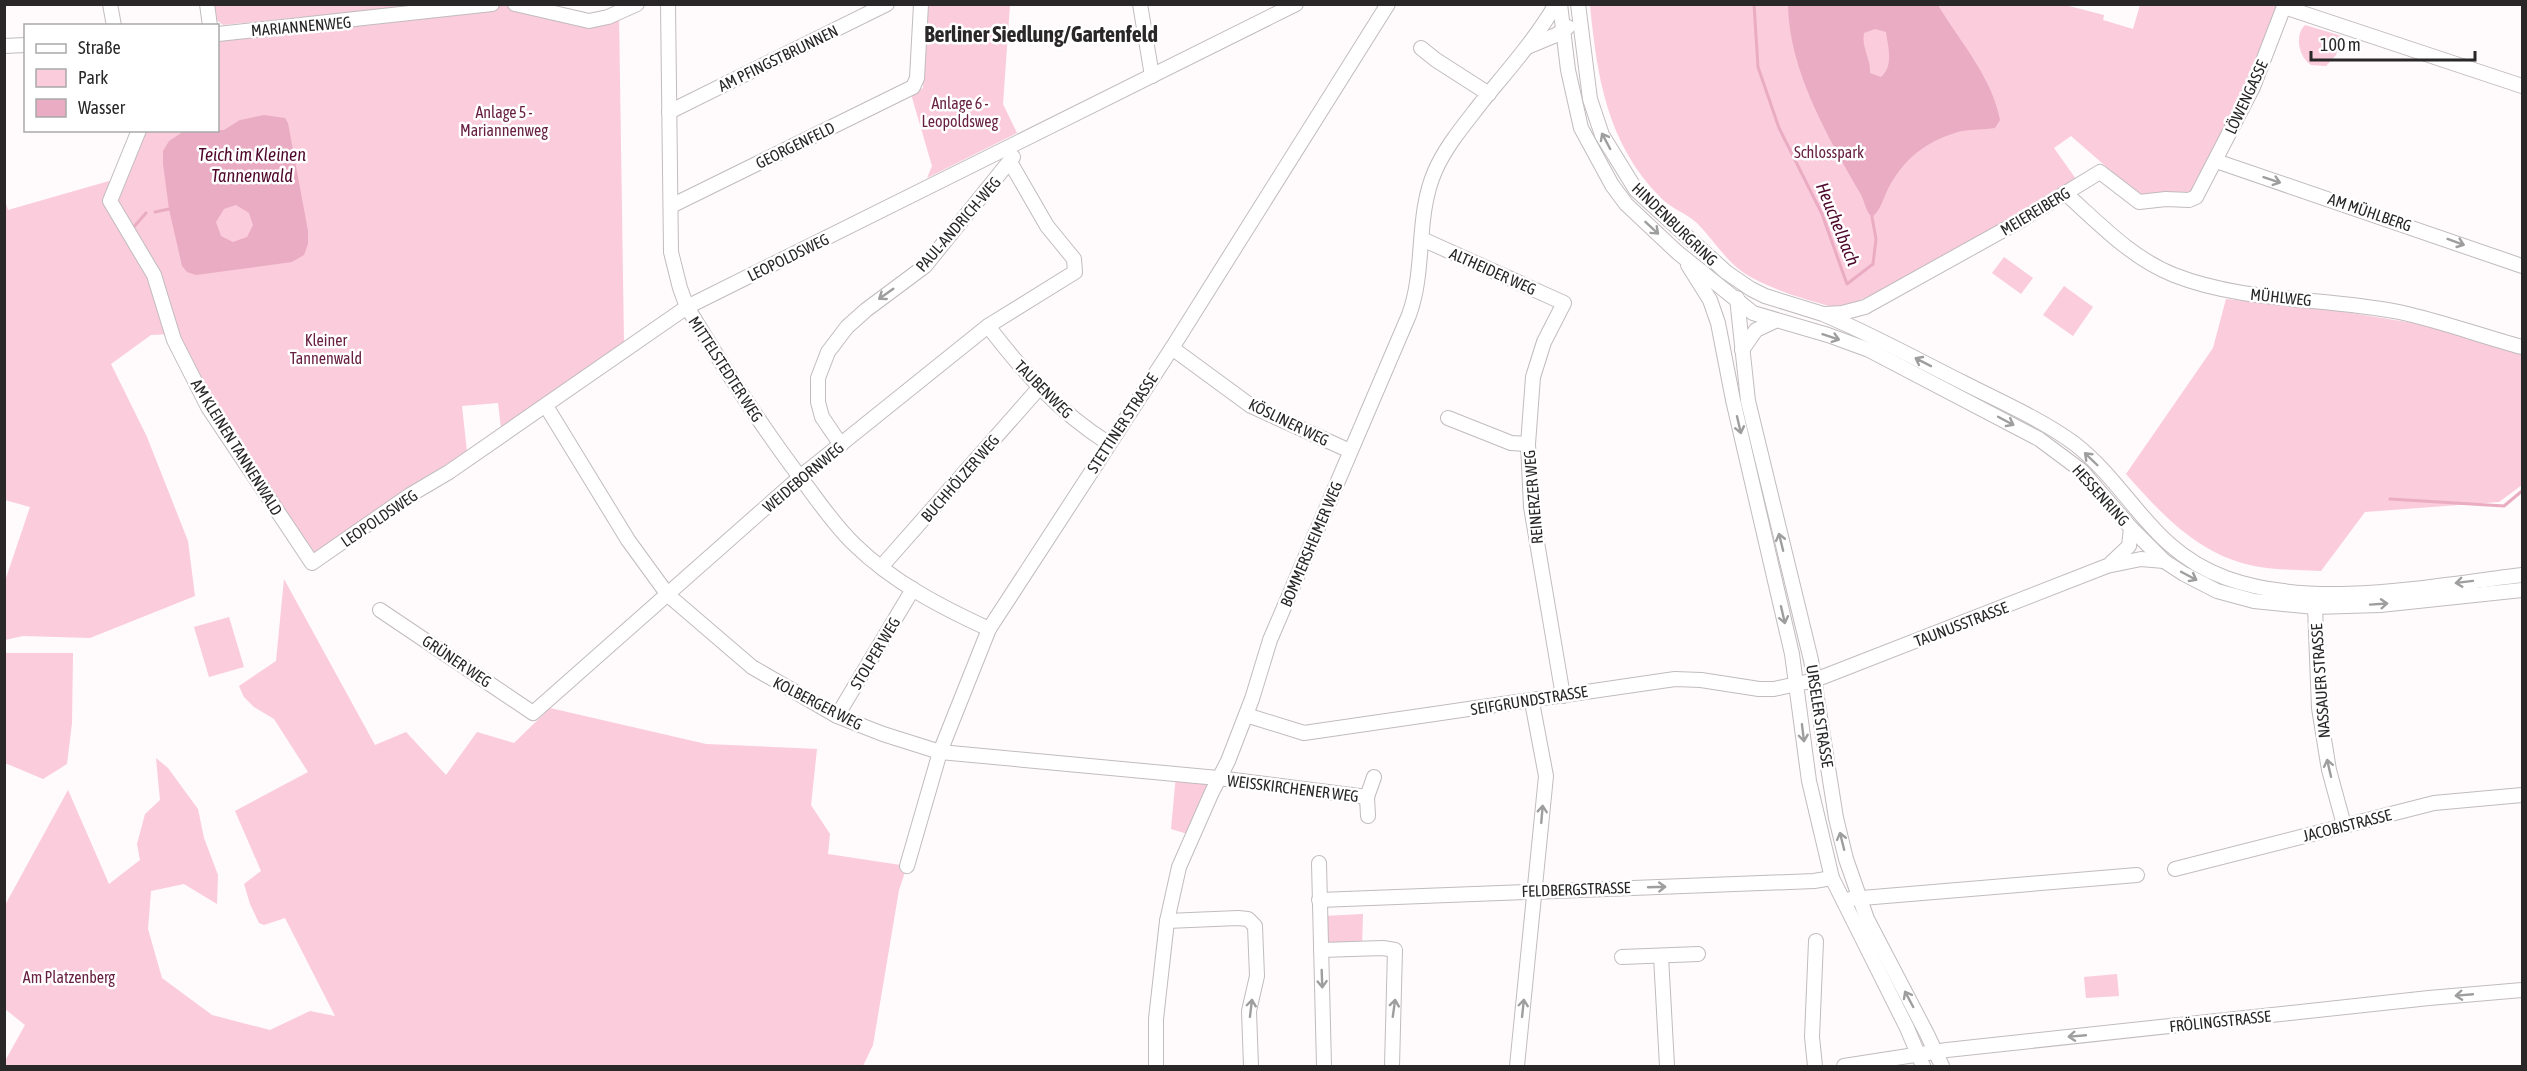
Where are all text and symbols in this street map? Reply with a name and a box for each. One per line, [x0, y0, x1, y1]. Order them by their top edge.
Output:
street label: MARIANNENWEG [250, 13, 352, 39]
street label: AM PFINGSTBRUNNEN [715, 21, 841, 95]
district label: Berliner Siedlung/Gartenfeld [924, 21, 1158, 47]
legend [24, 24, 219, 132]
scale bar [2311, 24, 2474, 62]
text: 100 m [2320, 34, 2361, 55]
text: Straße [78, 37, 121, 58]
street label: LÖWENGASSE [2221, 57, 2271, 137]
text: Park [78, 67, 108, 88]
park label: Anlage 6 - Leopoldsweg [922, 94, 999, 131]
text: Wasser [78, 97, 126, 118]
park label: Anlage 5 - Mariannenweg [460, 103, 548, 140]
street label: GEORGENFELD [753, 118, 837, 172]
one-way arrow [1600, 133, 1612, 150]
park label: Schlosspark [1794, 143, 1864, 162]
water label: Teich im Kleinen Tannenwald [198, 144, 306, 186]
street label: PAUL-ANDRICH-WEG [912, 173, 1004, 275]
one-way arrow [2262, 175, 2281, 186]
street label: HINDENBURGRING [1629, 179, 1721, 269]
water label: Heuchelbach [1812, 179, 1864, 269]
street label: MEIEREIBERG [1997, 183, 2073, 239]
street label: AM MÜHLBERG [2326, 189, 2414, 235]
one-way arrow [1644, 221, 1659, 235]
street label: LEOPOLDSWEG [744, 230, 832, 284]
one-way arrow [2446, 238, 2465, 249]
street label: ALTHEIDER WEG [1447, 244, 1539, 298]
street label: MÜHLWEG [2249, 285, 2313, 309]
one-way arrow [879, 288, 895, 300]
street label: MITTELSTEDTER WEG [685, 313, 767, 425]
park label: Kleiner Tannenwald [290, 331, 362, 367]
one-way arrow [1821, 332, 1840, 343]
street label: TAUBENWEG [1011, 356, 1077, 422]
one-way arrow [1914, 356, 1932, 367]
street label: STETTINER STRASSE [1083, 370, 1161, 476]
street label: AM KLEINEN TANNENWALD [188, 376, 286, 518]
street label: KÖSLINER WEG [1246, 395, 1332, 449]
one-way arrow [1733, 415, 1745, 434]
one-way arrow [1997, 416, 2015, 427]
street label: BUCHHÖLZER WEG [917, 431, 1003, 525]
street label: WEIDEBORNWEG [759, 438, 847, 516]
street label: REINERZER WEG [1520, 449, 1546, 545]
one-way arrow [2083, 452, 2098, 466]
street label: HESSENRING [2069, 461, 2133, 529]
street label: BOMMERSHEIMER WEG [1276, 478, 1346, 610]
street label: LEOPOLDSWEG [337, 486, 421, 550]
one-way arrow [1775, 533, 1787, 552]
one-way arrow [2180, 571, 2198, 582]
one-way arrow [2455, 577, 2475, 588]
street label: TAUNUSSTRASSE [1912, 598, 2011, 650]
one-way arrow [2369, 599, 2388, 610]
one-way arrow [1777, 605, 1789, 624]
street label: STOLPER WEG [846, 614, 904, 692]
street label: NASSAUER STRASSE [2307, 623, 2333, 739]
street label: GRÜNER WEG [419, 631, 495, 691]
street label: URSELER STRASSE [1803, 663, 1837, 769]
street label: KOLBERGER WEG [770, 673, 866, 733]
street label: SEIFGRUNDSTRASSE [1469, 682, 1589, 718]
one-way arrow [1798, 722, 1809, 742]
one-way arrow [2323, 759, 2335, 778]
street label: WEISSKIRCHENER WEG [1226, 771, 1360, 805]
one-way arrow [1537, 805, 1548, 825]
street label: JACOBISTRASSE [2301, 805, 2393, 845]
one-way arrow [1835, 832, 1847, 851]
street label: FELDBERGSTRASSE [1521, 878, 1631, 900]
one-way arrow [1646, 881, 1666, 892]
park label: Am Platzenberg [23, 968, 115, 987]
one-way arrow [1316, 969, 1327, 989]
one-way arrow [2455, 990, 2475, 1001]
one-way arrow [1903, 991, 1914, 1009]
one-way arrow [1246, 999, 1257, 1019]
one-way arrow [1389, 999, 1400, 1019]
one-way arrow [1518, 999, 1529, 1019]
street label: FRÖLINGSTRASSE [2169, 1007, 2272, 1035]
one-way arrow [2068, 1031, 2087, 1042]

